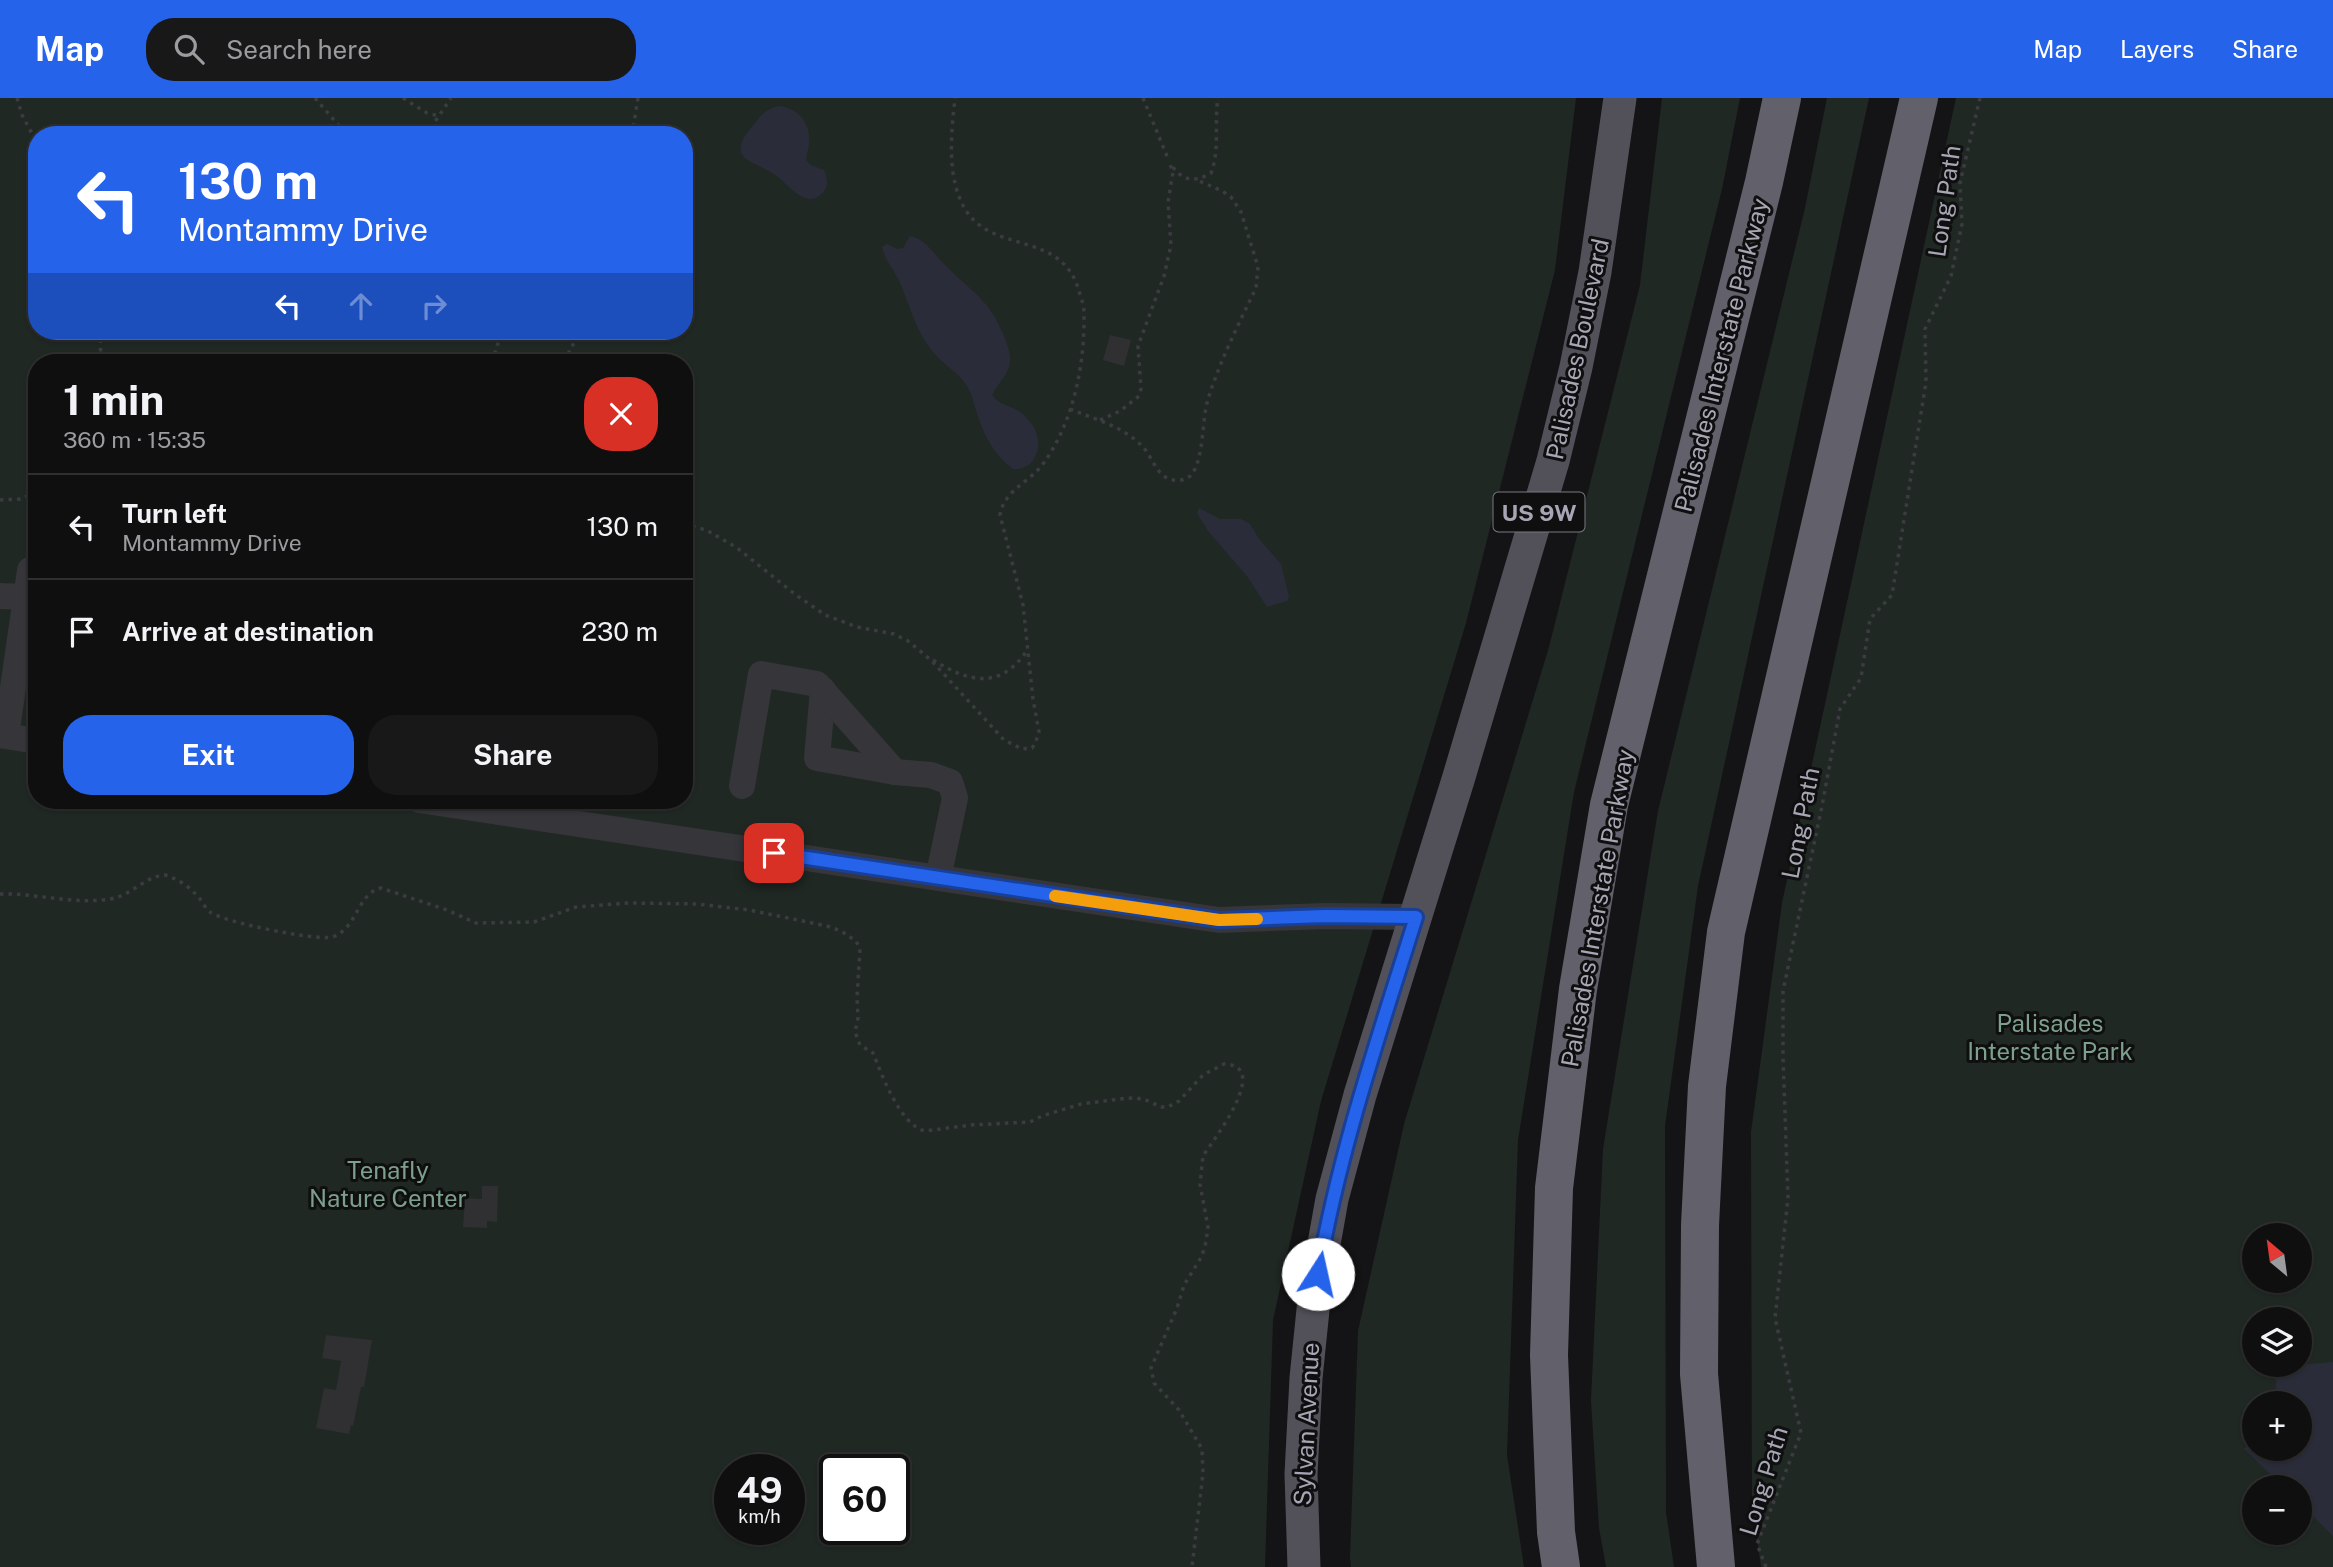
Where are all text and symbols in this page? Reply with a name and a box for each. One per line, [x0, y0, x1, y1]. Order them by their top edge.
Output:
search box [146, 18, 636, 81]
text: Map [35, 30, 104, 68]
icon: search [170, 30, 208, 68]
text: Search here [226, 34, 372, 65]
text: Map [2033, 35, 2082, 63]
text: Layers [2120, 35, 2194, 63]
text: Share [2232, 35, 2298, 63]
street label: Long Path [1922, 143, 1966, 259]
text: 130 m [178, 152, 318, 210]
icon: left [63, 154, 154, 245]
street label: Palisades Interstate Parkway [1668, 195, 1774, 515]
text: Montammy Drive [178, 211, 428, 248]
street label: Palisades Boulevard [1540, 236, 1614, 462]
icon: left [269, 287, 307, 325]
icon: ahead [342, 287, 380, 325]
icon: right [415, 287, 453, 325]
text: 1 min [63, 375, 164, 424]
button: close [584, 377, 658, 451]
text: 360 m · 15:35 [63, 426, 206, 453]
road number: US 9W [1494, 492, 1584, 532]
text: Turn left [122, 498, 227, 529]
icon: left [63, 508, 101, 546]
text: 130 m [586, 511, 658, 542]
text: Montammy Drive [122, 529, 302, 556]
icon: arrive [63, 613, 101, 651]
text: Arrive at destination [122, 616, 374, 647]
text: 230 m [582, 616, 658, 647]
button: Exit [63, 715, 354, 795]
button: Share [368, 715, 658, 795]
street label: Palisades Interstate Parkway [1555, 747, 1639, 1069]
street label: Long Path [1776, 765, 1824, 881]
pin [744, 823, 804, 883]
icon: arrive [755, 834, 793, 872]
park label: Palisades Interstate Park [1967, 1009, 2133, 1065]
park label: Tenafly Nature Center [309, 1156, 467, 1212]
north arrow [2242, 1223, 2312, 1293]
map controls [2242, 1223, 2312, 1545]
position arrow [1281, 1237, 1355, 1311]
button: layers [2242, 1307, 2312, 1377]
street label: Sylvan Avenue [1288, 1342, 1324, 1506]
button: + [2242, 1391, 2312, 1461]
street label: Long Path [1733, 1423, 1793, 1539]
speed limit sign: 60 [819, 1454, 910, 1545]
text: 49 [736, 1470, 783, 1511]
button: − [2242, 1475, 2312, 1545]
text: km/h [738, 1506, 781, 1527]

